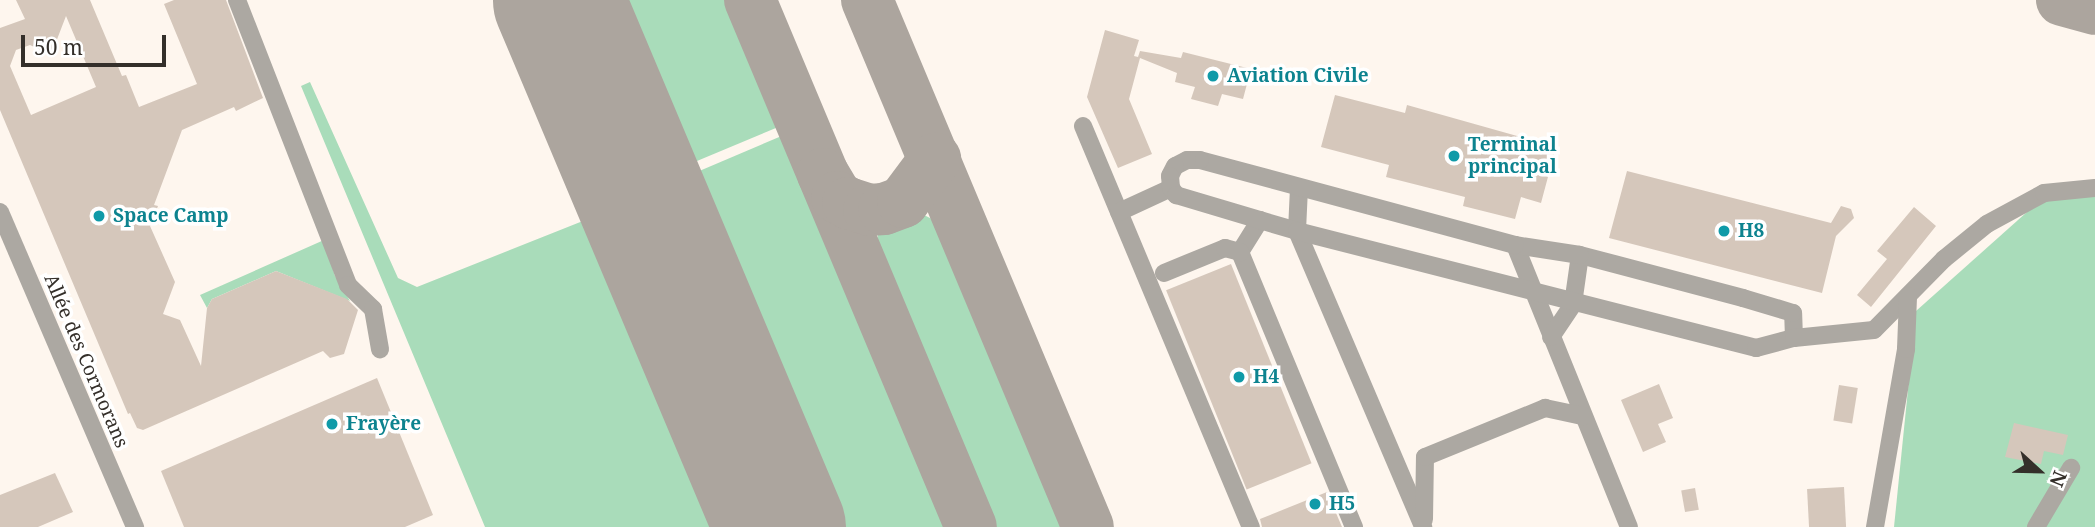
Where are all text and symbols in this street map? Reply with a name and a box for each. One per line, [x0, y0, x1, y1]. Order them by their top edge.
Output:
scale bar [24, 21, 170, 65]
text: 50 m [34, 33, 83, 61]
place label: Aviation Civile [1227, 65, 1369, 87]
marker: Aviation Civile [1205, 68, 1221, 84]
place label: Terminal principal [1468, 134, 1557, 178]
marker: Terminal principal [1446, 148, 1462, 164]
place label: Space Camp [113, 205, 229, 227]
marker: Space Camp [91, 208, 107, 224]
place label: H8 [1738, 220, 1764, 242]
marker: H8 [1716, 223, 1732, 239]
street label: Allée des Cormorans [39, 271, 133, 451]
place label: H4 [1253, 366, 1279, 388]
marker: H4 [1231, 369, 1247, 385]
place label: Frayère [346, 413, 421, 435]
marker: Frayère [324, 416, 340, 432]
north arrow [2004, 436, 2074, 506]
text: N [2044, 467, 2073, 491]
place label: H5 [1329, 493, 1355, 515]
marker: H5 [1307, 496, 1323, 512]

